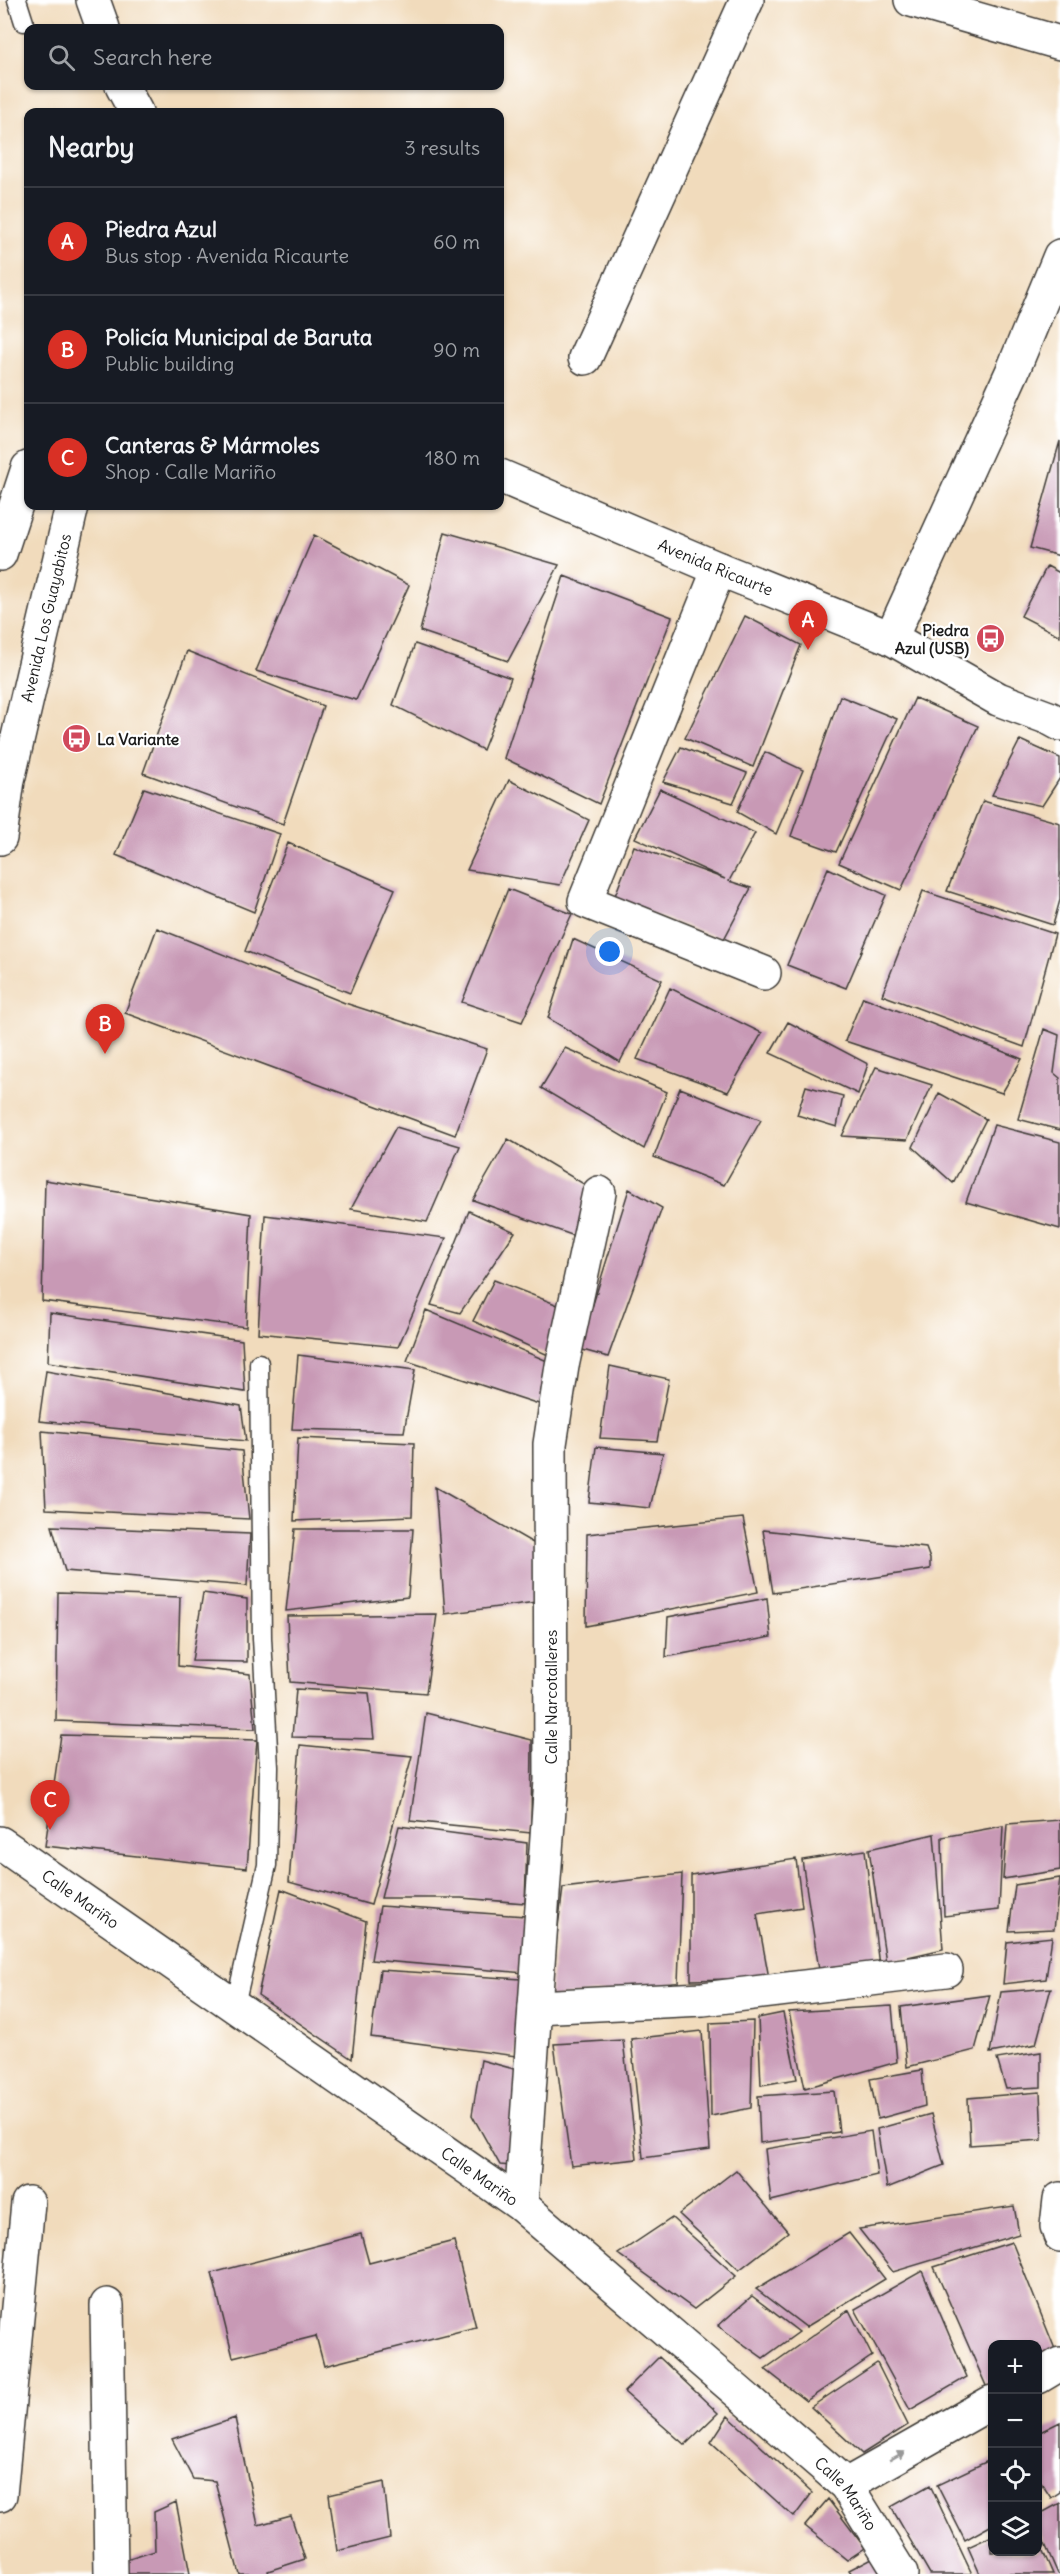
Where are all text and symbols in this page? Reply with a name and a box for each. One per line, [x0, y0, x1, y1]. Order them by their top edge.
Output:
search box [24, 24, 504, 90]
icon: search [45, 41, 78, 74]
text: Search here [93, 43, 212, 71]
text: Nearby [48, 131, 134, 164]
text: 3 results [404, 135, 480, 160]
text: Piedra Azul [105, 215, 217, 243]
text: A [61, 229, 74, 254]
text: 60 m [433, 229, 480, 254]
text: Bus stop · Avenida Ricaurte [105, 243, 349, 268]
text: Policía Municipal de Baruta [105, 323, 372, 351]
text: B [61, 337, 74, 362]
text: 90 m [433, 337, 480, 362]
text: Public building [105, 351, 234, 376]
text: Canteras & Mármoles [105, 431, 320, 459]
text: C [61, 445, 74, 470]
text: 180 m [425, 445, 480, 470]
text: Shop · Calle Mariño [105, 459, 276, 484]
street label: Avenida Los Guayabitos [16, 532, 75, 704]
street label: Avenida Ricaurte [655, 534, 776, 600]
pin: A [788, 600, 828, 650]
place label: Piedra Azul (USB) [895, 620, 969, 659]
bus stop icon: Piedra Azul (USB) [974, 623, 1006, 655]
bus stop icon: La Variante [60, 723, 92, 755]
place label: La Variante [97, 729, 180, 749]
your location [595, 937, 624, 966]
pin: B [86, 1004, 124, 1054]
street label: Calle Narcotalleres [541, 1630, 561, 1764]
pin: C [31, 1780, 70, 1830]
street label: Calle Mariño [38, 1865, 123, 1933]
street label: Calle Mariño [437, 2142, 522, 2210]
map controls [988, 2340, 1042, 2556]
button: + [988, 2340, 1042, 2394]
button: − [988, 2394, 1042, 2448]
button: locate [988, 2448, 1042, 2502]
one-way arrow [889, 2451, 906, 2461]
street label: Calle Mariño [811, 2452, 882, 2534]
button: layers [988, 2502, 1042, 2556]

